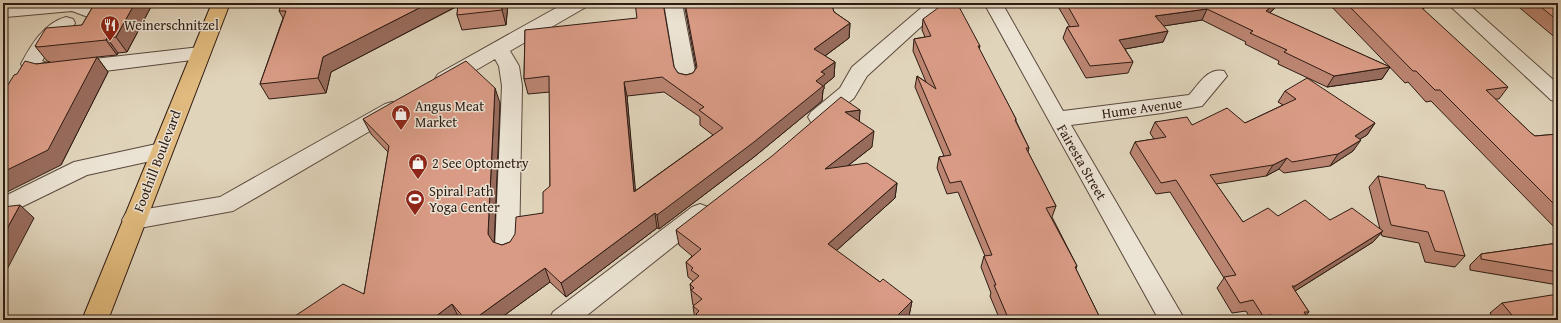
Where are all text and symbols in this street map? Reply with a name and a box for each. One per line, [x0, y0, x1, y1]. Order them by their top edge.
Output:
restaurant icon: Weinerschnitzel [99, 14, 121, 42]
place label: Weinerschnitzel [124, 15, 219, 35]
street label: Hume Avenue [1101, 92, 1184, 124]
place label: Angus Meat Market [415, 96, 484, 132]
shop icon: Angus Meat Market [390, 103, 412, 131]
street label: Foothill Boulevard [128, 107, 186, 215]
street label: Fairesta Street [1052, 120, 1112, 204]
shop icon: 2 See Optometry [407, 152, 429, 180]
place label: 2 See Optometry [432, 153, 529, 173]
place label: Spiral Path Yoga Center [429, 181, 500, 217]
sports icon: Spiral Path Yoga Center [404, 188, 426, 216]

